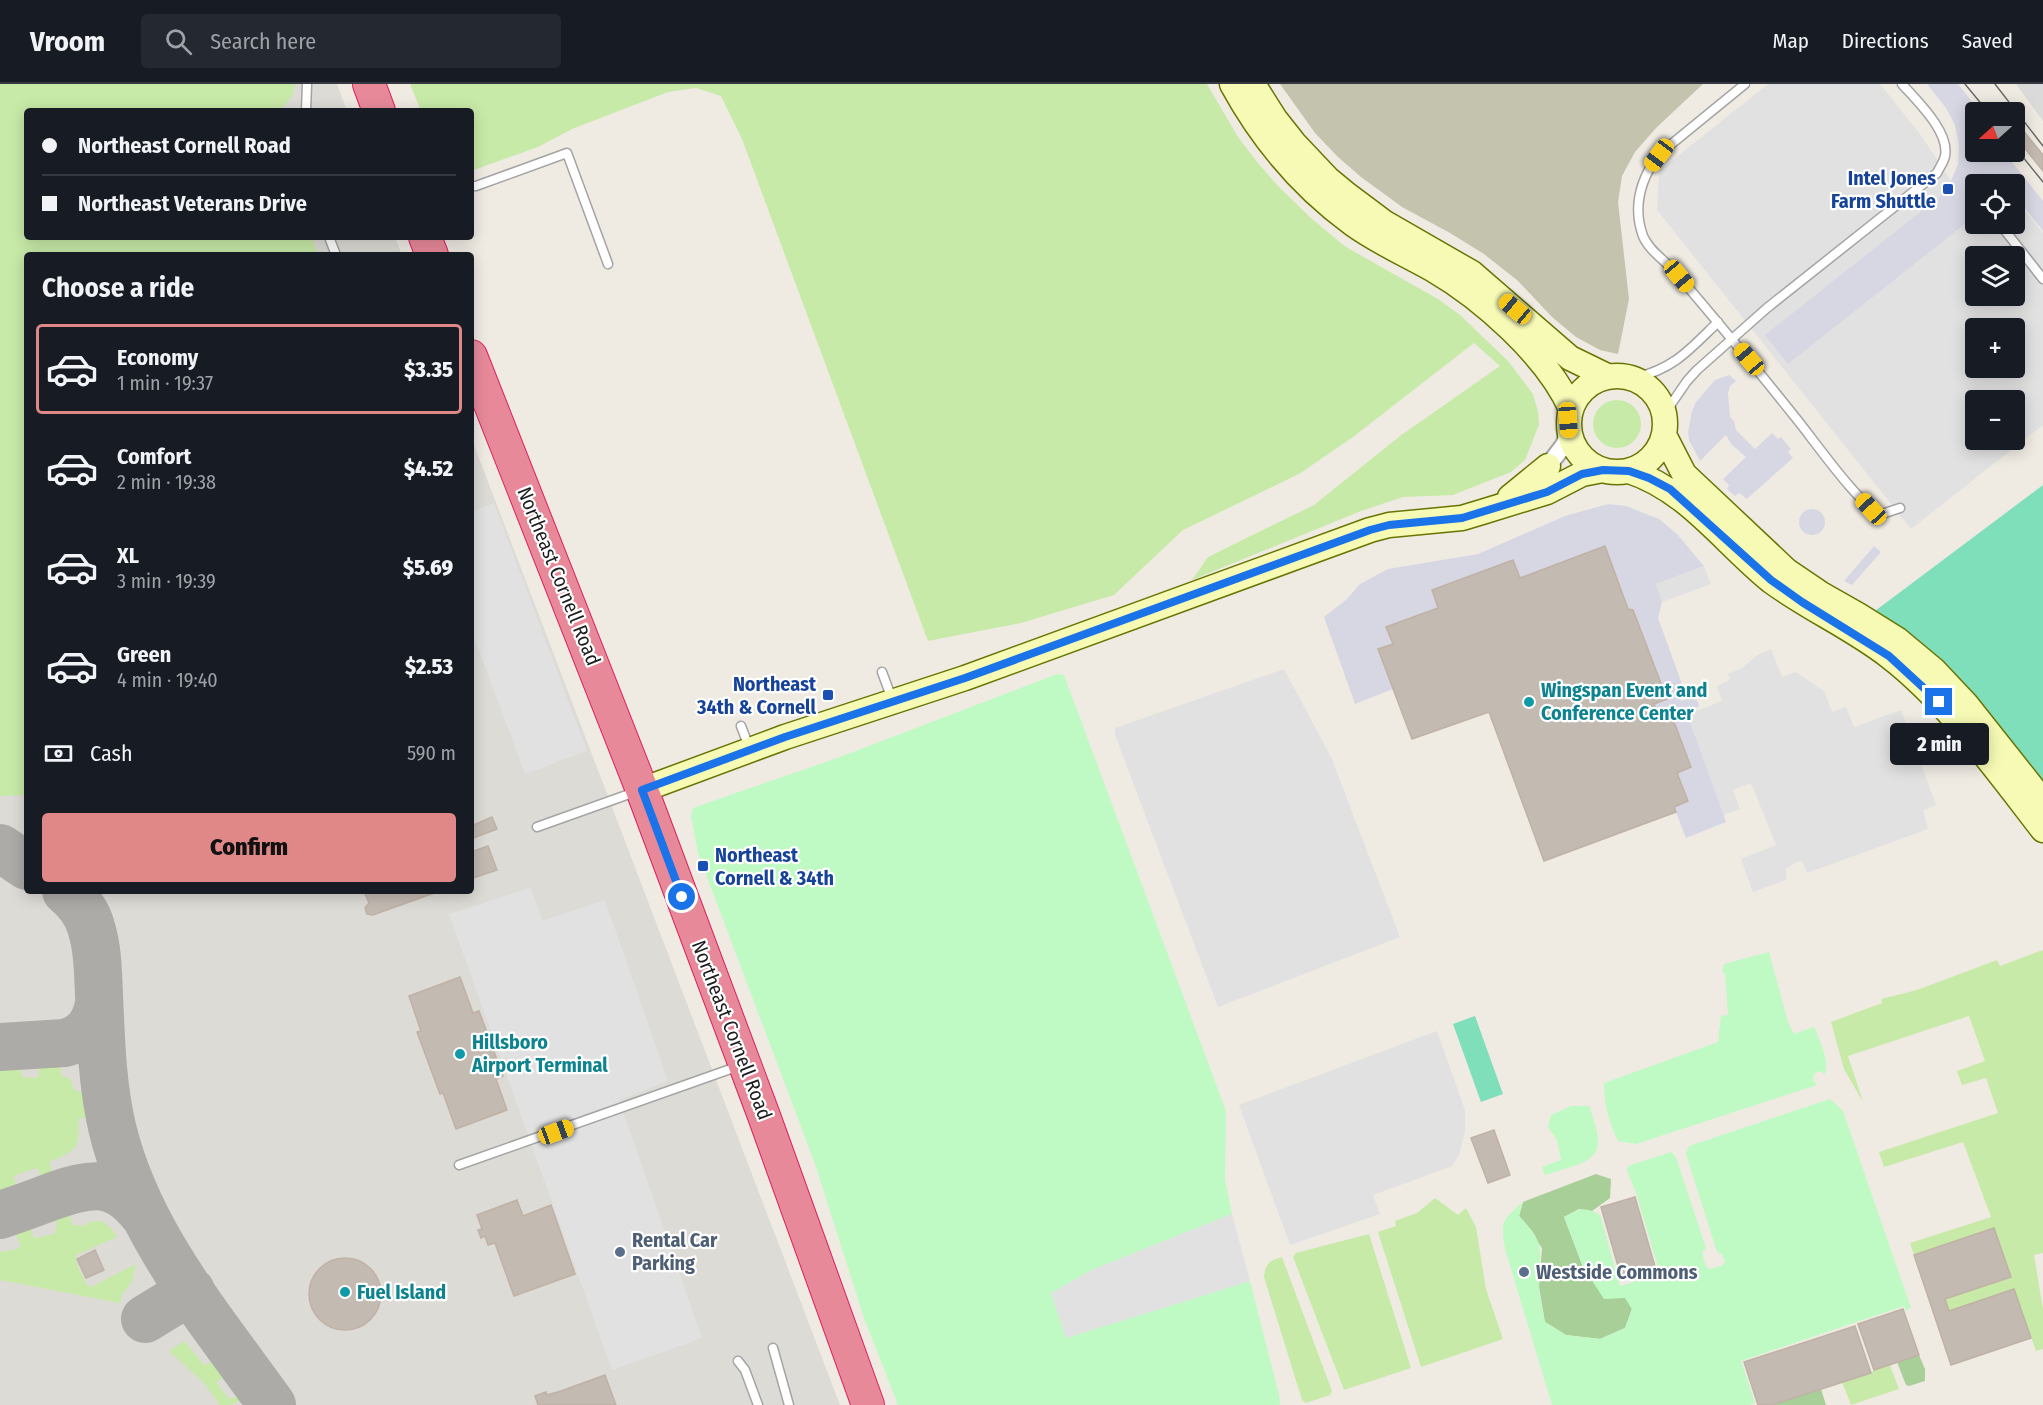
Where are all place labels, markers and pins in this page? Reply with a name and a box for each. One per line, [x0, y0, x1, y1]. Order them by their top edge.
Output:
place label: Intel Jones Farm Shuttle [1831, 166, 1936, 213]
marker: Intel Jones Farm Shuttle [1941, 182, 1955, 196]
place label: Northeast 34th & Cornell [696, 672, 817, 719]
place label: Wingspan Event and Conference Center [1541, 678, 1707, 725]
marker: Northeast 34th & Cornell [821, 688, 835, 702]
marker: Wingspan Event and Conference Center [1522, 695, 1536, 709]
place label: Northeast Cornell & 34th [715, 843, 834, 890]
marker: Northeast Cornell & 34th [696, 859, 710, 873]
place label: Hillsboro Airport Terminal [471, 1030, 608, 1077]
marker: Hillsboro Airport Terminal [453, 1047, 467, 1061]
place label: Rental Car Parking [632, 1228, 718, 1275]
marker: Rental Car Parking [613, 1245, 627, 1259]
place label: Westside Commons [1536, 1260, 1698, 1284]
marker: Westside Commons [1517, 1265, 1531, 1279]
place label: Fuel Island [357, 1280, 446, 1304]
marker: Fuel Island [338, 1285, 352, 1299]

